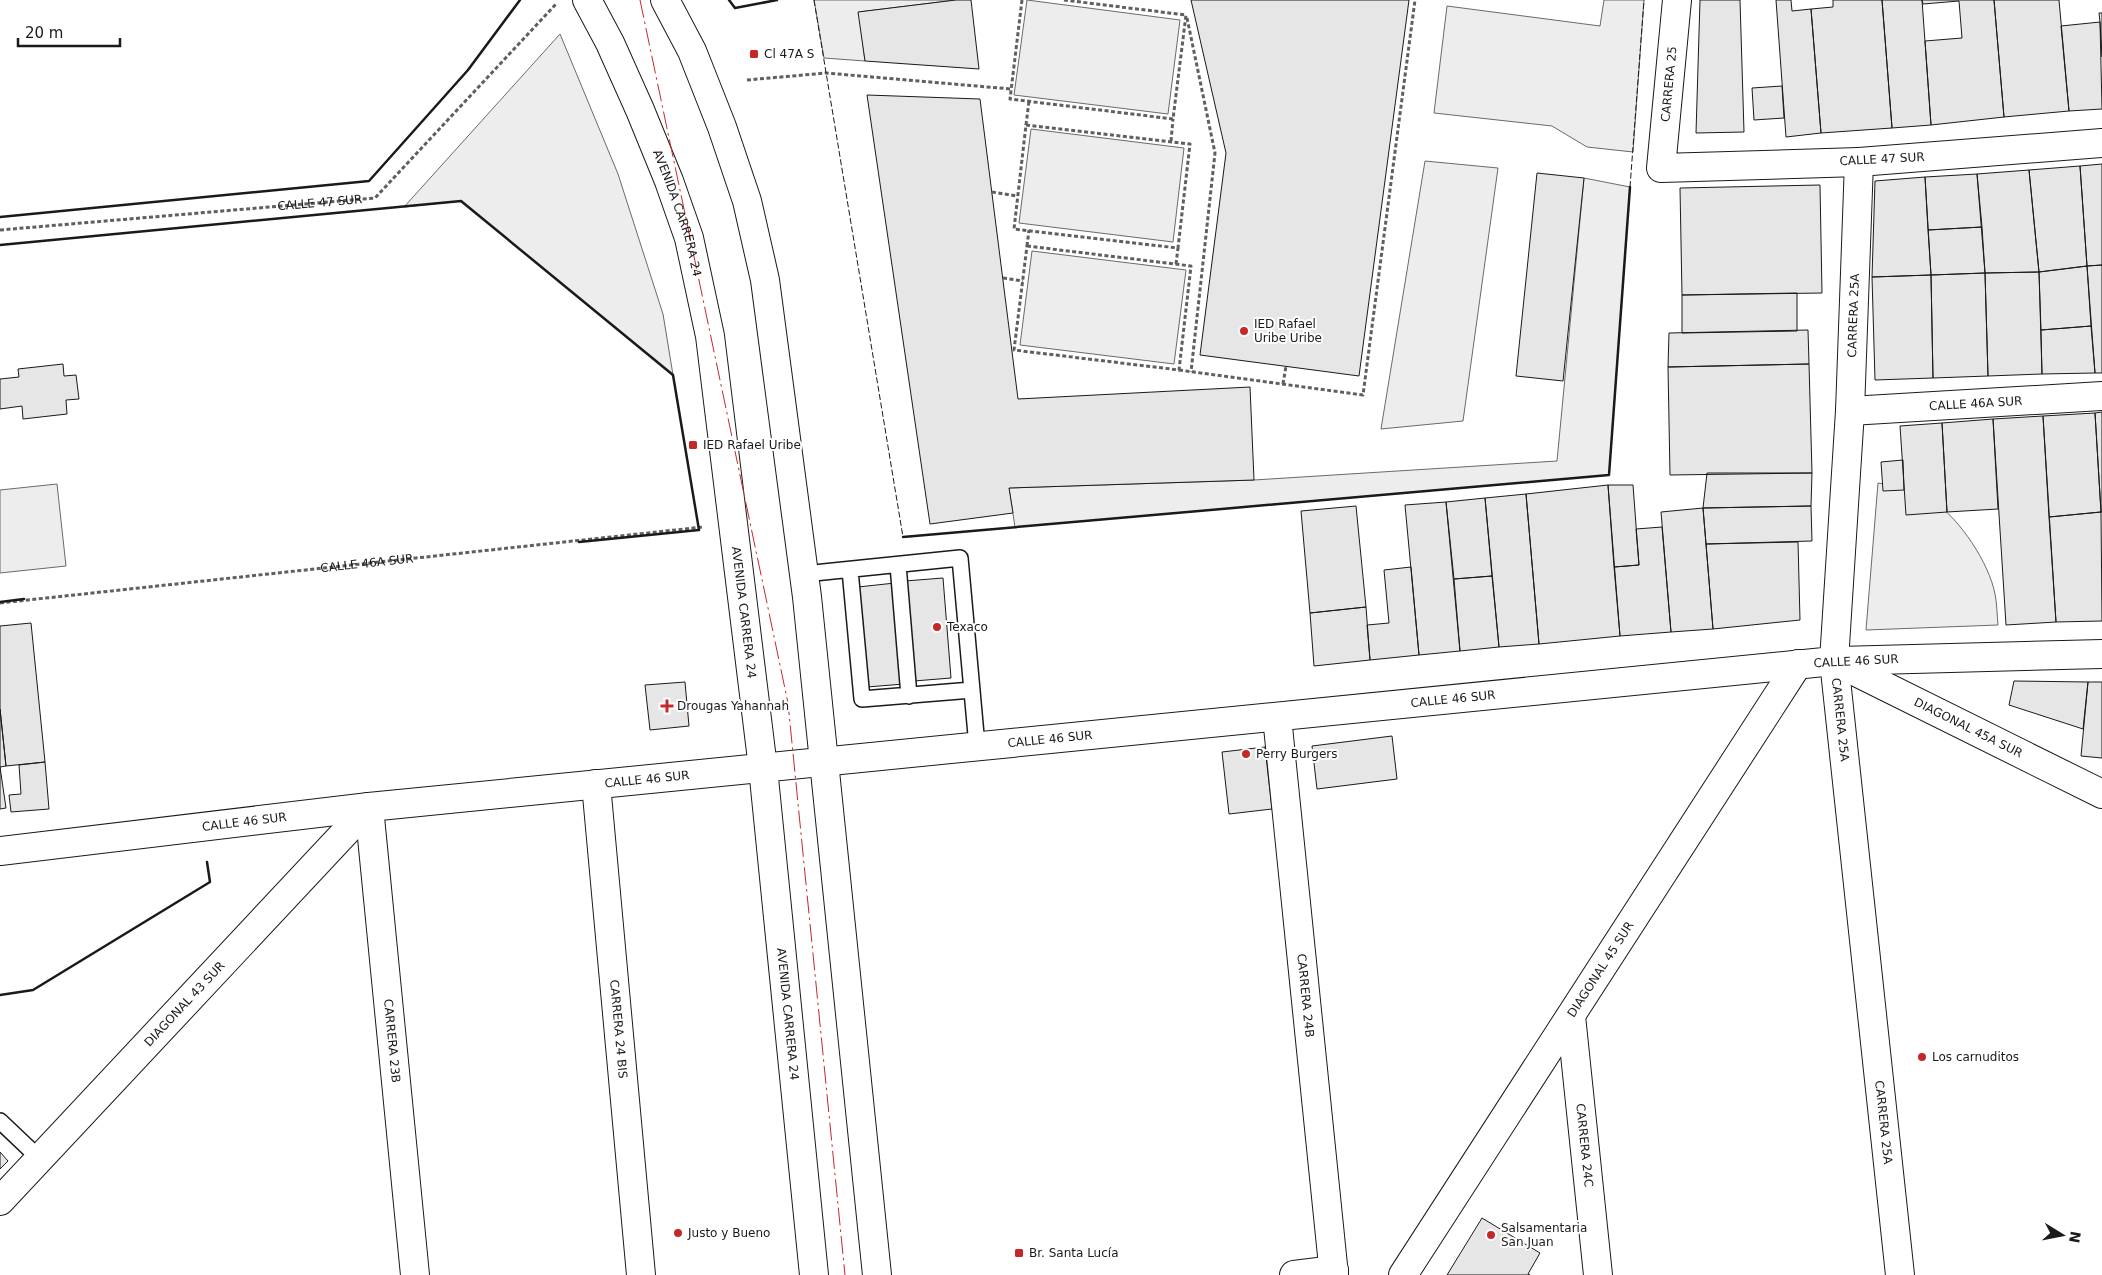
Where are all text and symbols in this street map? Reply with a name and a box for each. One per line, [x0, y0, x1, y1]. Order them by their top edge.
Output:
scale bar [18, 15, 120, 47]
text: 20 m [25, 24, 63, 42]
street label: CARRERA 25 [1658, 45, 1680, 123]
place label: Cl 47A S [764, 47, 814, 61]
marker: Cl 47A S [748, 48, 760, 60]
street label: AVENIDA CARRERA 24 [650, 147, 704, 278]
street label: CALLE 47 SUR [1839, 150, 1925, 168]
street label: CALLE 47 SUR [277, 192, 363, 213]
street label: CARRERA 25A [1845, 272, 1862, 358]
place label: IED Rafael Uribe Uribe [1254, 317, 1322, 345]
marker: IED Rafael Uribe Uribe [1238, 325, 1250, 337]
street label: CALLE 46A SUR [1929, 394, 2023, 413]
place label: IED Rafael Uribe [703, 438, 801, 452]
marker: IED Rafael Uribe [687, 439, 699, 451]
street label: AVENIDA CARRERA 24 [729, 546, 759, 679]
street label: CALLE 46A SUR [320, 551, 414, 575]
place label: Texaco [946, 620, 988, 634]
marker: Texaco [931, 621, 943, 633]
street label: CALLE 46 SUR [1813, 652, 1899, 670]
street label: CARRERA 25A [1829, 677, 1852, 763]
street label: CALLE 46 SUR [1410, 688, 1496, 710]
street label: DIAGONAL 45A SUR [1912, 695, 2025, 760]
place label: Drougas Yahannah [677, 699, 789, 713]
marker: Drougas Yahannah [661, 700, 673, 712]
street label: CALLE 46 SUR [1007, 728, 1093, 750]
place label: Perry Burgers [1256, 747, 1338, 761]
marker: Perry Burgers [1240, 748, 1252, 760]
street label: CALLE 46 SUR [604, 768, 690, 790]
street label: CALLE 46 SUR [201, 810, 287, 834]
street label: DIAGONAL 45 SUR [1565, 919, 1637, 1020]
street label: AVENIDA CARRERA 24 [774, 947, 801, 1081]
street label: CARRERA 24B [1294, 953, 1317, 1038]
street label: DIAGONAL 43 SUR [141, 959, 228, 1049]
street label: CARRERA 24 BIS [607, 979, 630, 1079]
street label: CARRERA 23B [381, 998, 403, 1084]
place label: Los carnuditos [1932, 1050, 2019, 1064]
marker: Los carnuditos [1916, 1051, 1928, 1063]
street label: CARRERA 25A [1872, 1080, 1895, 1166]
street label: CARRERA 24C [1573, 1103, 1596, 1188]
north arrow [2037, 1210, 2087, 1260]
place label: Salsamentaria San Juan [1501, 1221, 1587, 1249]
place label: Justo y Bueno [687, 1226, 770, 1240]
marker: Justo y Bueno [672, 1227, 684, 1239]
marker: Salsamentaria San Juan [1485, 1229, 1497, 1241]
text: N [2066, 1230, 2084, 1244]
place label: Br. Santa Lucía [1029, 1246, 1119, 1260]
marker: Br. Santa Lucía [1013, 1247, 1025, 1259]

